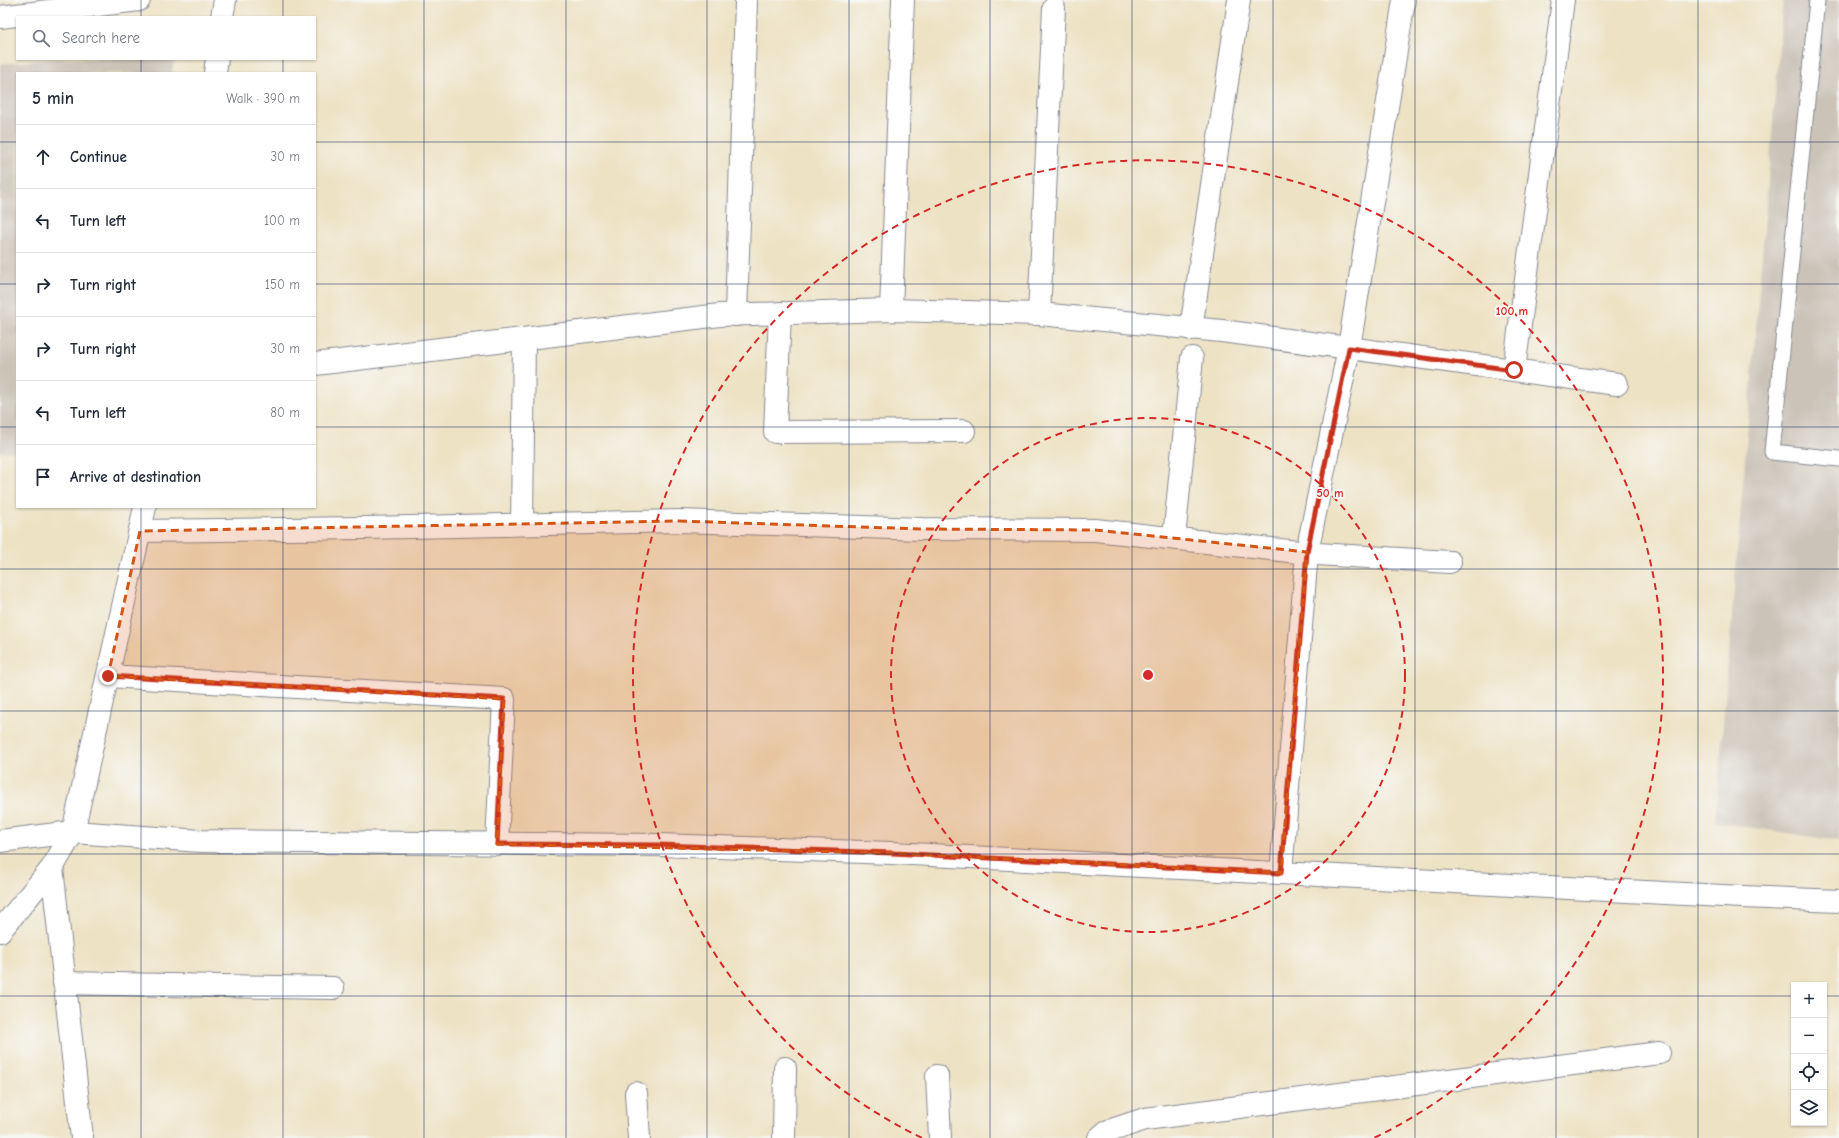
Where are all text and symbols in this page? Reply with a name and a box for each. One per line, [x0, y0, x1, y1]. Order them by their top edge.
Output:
search box [16, 16, 316, 60]
icon: search [30, 27, 52, 49]
text: Search here [62, 29, 140, 47]
text: 5 min [32, 89, 74, 108]
text: Walk · 390 m [226, 91, 300, 106]
icon: ahead [32, 146, 54, 168]
text: Continue [70, 148, 127, 166]
text: 30 m [270, 149, 300, 164]
icon: left [32, 210, 54, 232]
text: Turn left [70, 212, 126, 230]
text: 100 m [264, 213, 300, 228]
icon: right [32, 274, 54, 296]
text: Turn right [70, 276, 136, 294]
text: 150 m [265, 277, 300, 292]
text: 100 m [1496, 304, 1528, 318]
icon: right [32, 338, 54, 360]
text: Turn right [70, 340, 136, 358]
text: 30 m [270, 341, 300, 356]
route start [1505, 361, 1523, 379]
icon: left [32, 402, 54, 424]
text: Turn left [70, 404, 126, 422]
text: 80 m [270, 405, 300, 420]
icon: arrive [32, 466, 54, 488]
text: Arrive at destination [70, 468, 201, 486]
text: 50 m [1316, 486, 1344, 500]
route end [99, 667, 117, 685]
centre of rings [1141, 668, 1155, 682]
map controls [1791, 982, 1827, 1126]
button: + [1791, 982, 1827, 1018]
button: − [1791, 1018, 1827, 1054]
button: locate [1791, 1054, 1827, 1090]
button: layers [1791, 1090, 1827, 1126]

